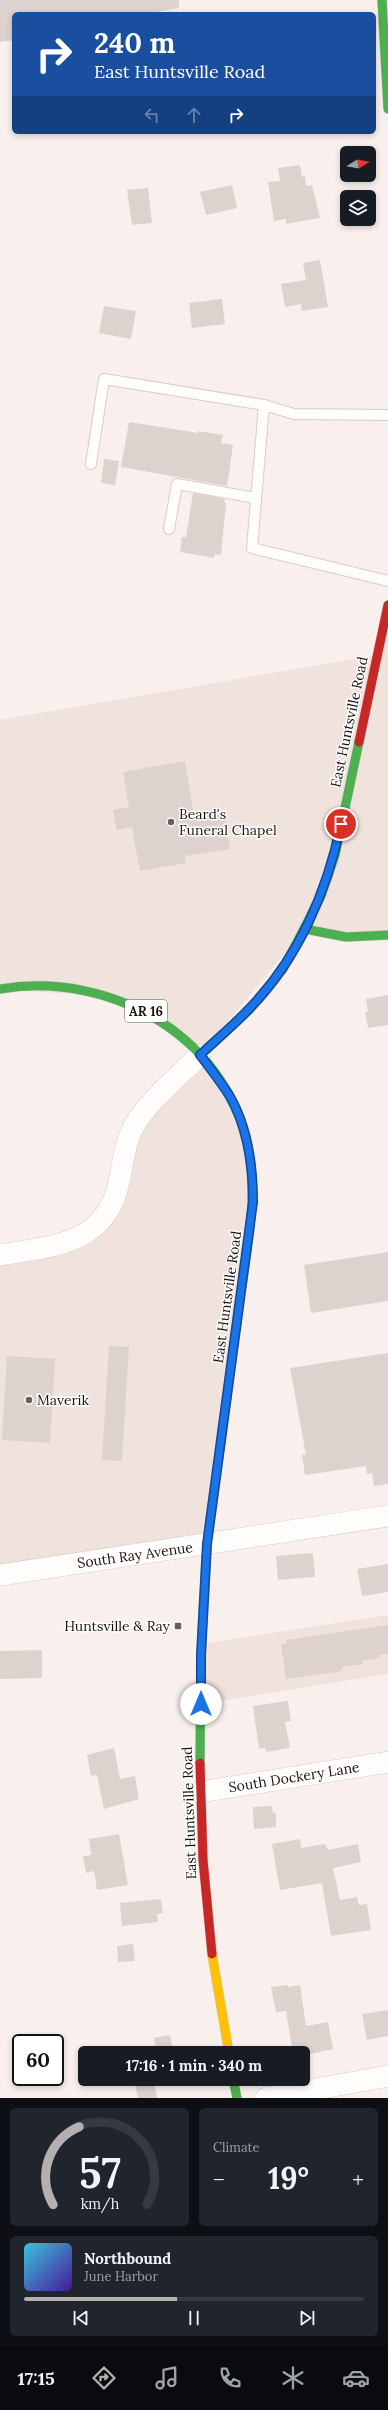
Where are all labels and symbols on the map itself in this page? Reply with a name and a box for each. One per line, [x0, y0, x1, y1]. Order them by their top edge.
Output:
north arrow [340, 146, 376, 182]
street label: East Huntsville Road [326, 655, 372, 789]
place label: Beard's Funeral Chapel [179, 805, 277, 839]
pin [324, 807, 358, 841]
marker: Beard's Funeral Chapel [166, 817, 176, 827]
road number: AR 16 [125, 1000, 167, 1022]
street label: East Huntsville Road [209, 1230, 245, 1364]
place label: Maverik [37, 1391, 89, 1409]
marker: Maverik [24, 1395, 34, 1405]
street label: South Ray Avenue [76, 1538, 194, 1572]
place label: Huntsville & Ray [64, 1617, 171, 1635]
marker: Huntsville & Ray [173, 1621, 183, 1631]
position arrow [180, 1683, 222, 1725]
street label: East Huntsville Road [178, 1746, 200, 1880]
street label: South Dockery Lane [227, 1758, 361, 1796]
speed limit sign: 60 [12, 2034, 64, 2086]

